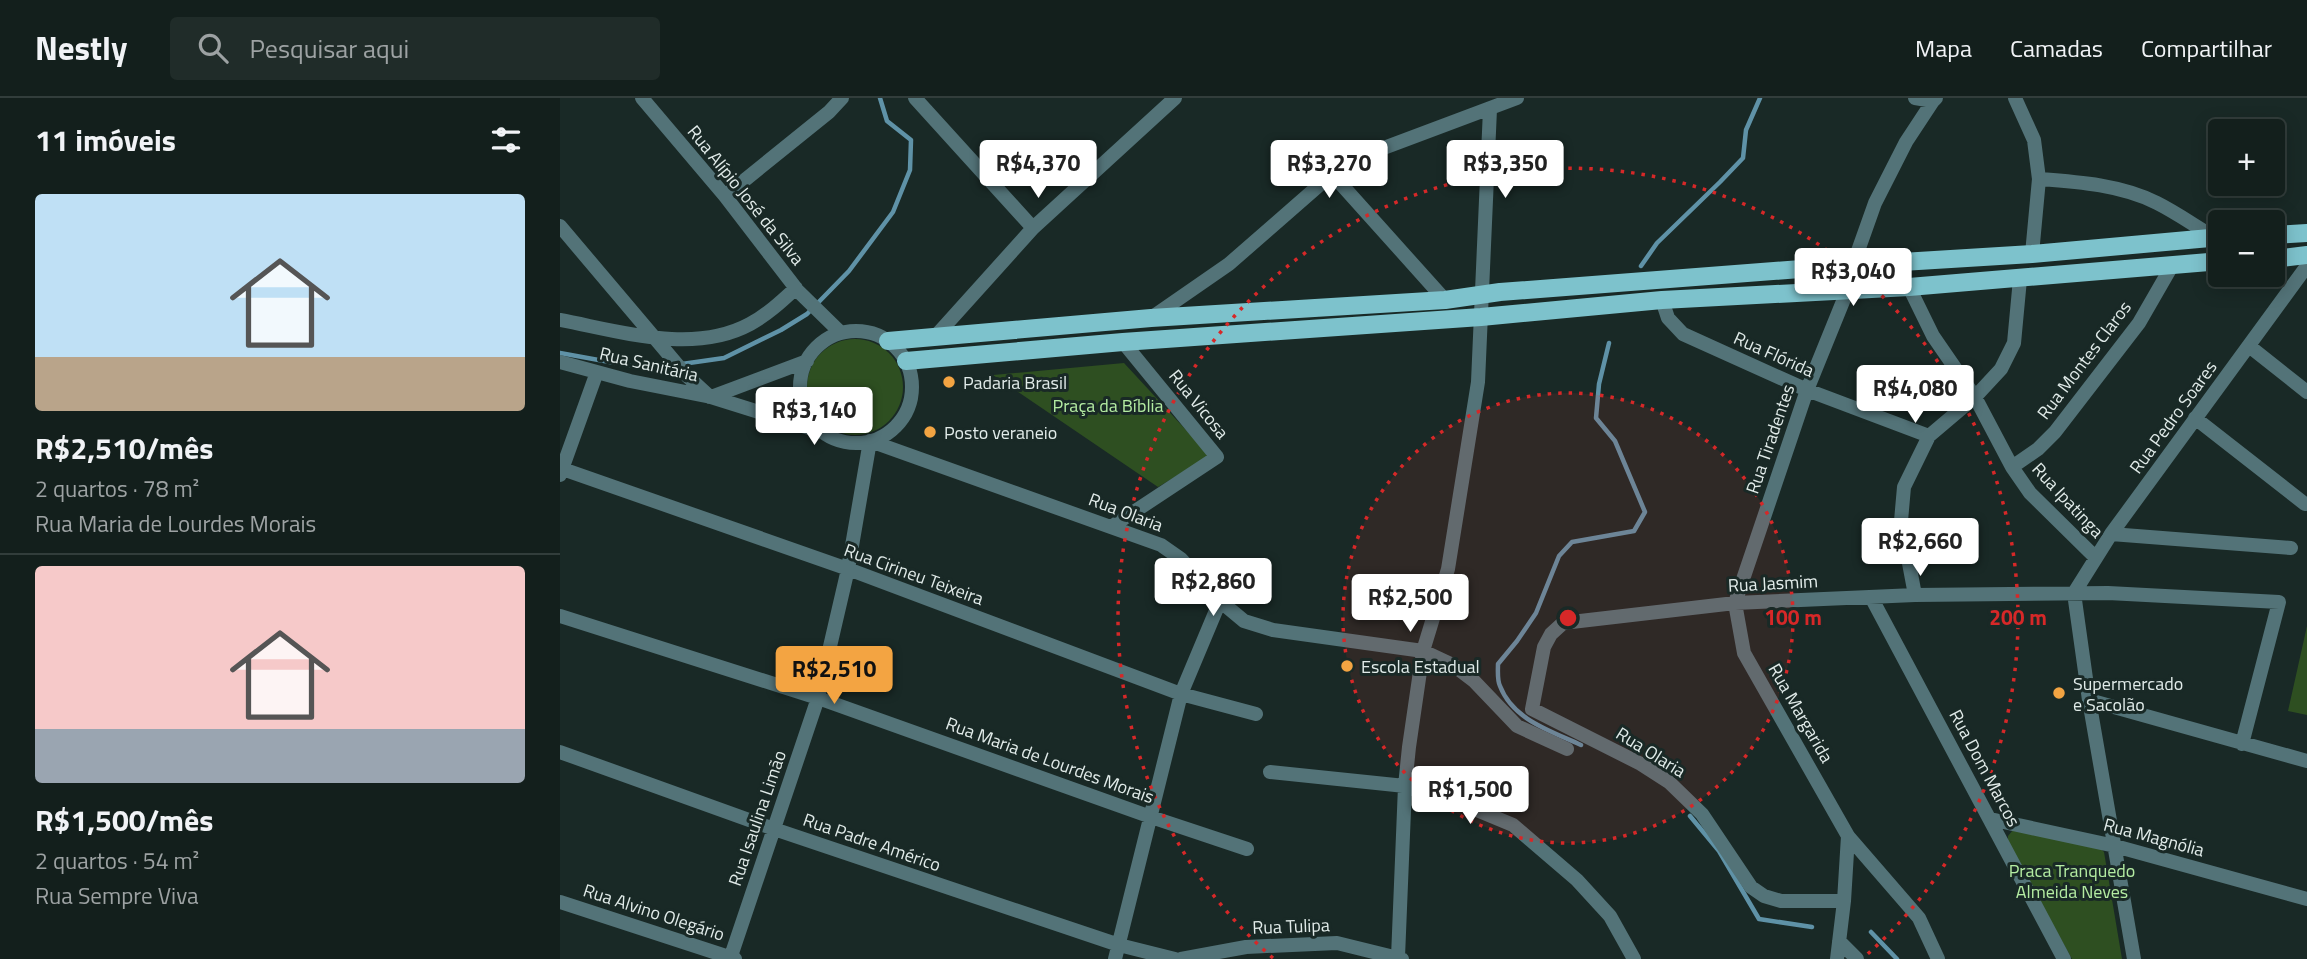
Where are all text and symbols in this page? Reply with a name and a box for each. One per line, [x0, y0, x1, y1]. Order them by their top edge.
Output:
search box [170, 17, 660, 80]
text: Nestly [35, 23, 128, 73]
icon: search [194, 29, 232, 67]
text: Pesquisar aqui [250, 29, 409, 68]
text: Mapa [1915, 30, 1972, 66]
text: Camadas [2010, 30, 2103, 66]
text: Compartilhar [2141, 30, 2272, 66]
text: 11 imóveis [35, 117, 176, 163]
street label: Rua Alípio José da Silva [681, 119, 811, 271]
map controls [2208, 119, 2285, 287]
button: + [2208, 119, 2285, 196]
icon: filters [487, 121, 525, 159]
pin: R$4,370 [973, 140, 1103, 200]
pin: R$3,270 [1264, 140, 1394, 200]
pin: R$3,350 [1440, 140, 1570, 200]
text: R$4,370 [996, 145, 1080, 180]
text: R$3,270 [1287, 145, 1371, 180]
text: R$3,350 [1463, 145, 1547, 180]
button: − [2208, 210, 2285, 287]
icon: home [217, 240, 343, 366]
pin: R$3,040 [1788, 248, 1918, 308]
text: R$3,040 [1811, 253, 1895, 288]
street label: Rua Montes Claros [2030, 295, 2138, 425]
street label: Rua Flórida [1729, 324, 1819, 384]
street label: Rua Sanitária [597, 340, 701, 388]
street label: Rua Pedro Soares [2123, 355, 2223, 479]
street label: Rua Vicosa [1163, 363, 1235, 445]
pin: R$4,080 [1850, 366, 1980, 425]
place label: Padaria Brasil [963, 369, 1067, 396]
text: R$4,080 [1873, 370, 1957, 405]
marker: Padaria Brasil [941, 374, 957, 390]
street label: Rua Tiradentes [1739, 381, 1801, 497]
pin: R$3,140 [749, 388, 879, 447]
text: R$3,140 [772, 392, 856, 427]
park label: Praça da Bíblia [1052, 392, 1164, 419]
place label: Posto veraneio [944, 419, 1057, 446]
marker: Posto veraneio [922, 424, 938, 440]
text: R$2,510/mês [35, 425, 213, 471]
street label: Rua Ipatinga [2026, 456, 2110, 544]
text: 2 quartos · 78 m² [35, 471, 199, 506]
street label: Rua Olaria [1085, 485, 1167, 539]
text: Rua Maria de Lourdes Morais [35, 506, 316, 541]
pin: R$2,660 [1855, 518, 1985, 578]
text: R$2,660 [1878, 523, 1962, 558]
street label: Rua Cirineu Teixeira [840, 536, 988, 612]
pin: R$2,860 [1148, 559, 1278, 618]
text: R$2,860 [1171, 563, 1255, 598]
street label: Rua Jasmim [1727, 567, 1819, 599]
pin: R$2,500 [1345, 574, 1475, 634]
text: R$2,500 [1368, 579, 1452, 614]
text: 100 m [1764, 601, 1822, 633]
text: 200 m [1989, 601, 2047, 633]
centre of rings [1556, 606, 1580, 630]
icon: home [217, 612, 343, 738]
pin: R$2,510 [769, 646, 899, 706]
text: R$2,510 [792, 651, 876, 686]
place label: Escola Estadual [1361, 653, 1480, 680]
marker: Escola Estadual [1339, 658, 1355, 674]
street label: Rua Margarida [1762, 658, 1840, 768]
place label: Supermercado e Sacolão [2073, 670, 2183, 718]
marker: Supermercado e Sacolão [2051, 685, 2067, 701]
street label: Rua Dom Marcos [1943, 704, 2027, 832]
street label: Rua Maria de Lourdes Morais [942, 710, 1158, 810]
street label: Rua Olaria [1611, 720, 1691, 784]
street label: Rua Isaulina Limão [721, 747, 793, 889]
pin: R$1,500 [1405, 766, 1535, 826]
text: R$1,500 [1428, 771, 1512, 806]
text: R$1,500/mês [35, 797, 213, 843]
street label: Rua Padre Américo [799, 806, 945, 878]
street label: Rua Magnólia [2101, 811, 2207, 863]
text: 2 quartos · 54 m² [35, 843, 199, 878]
park label: Praca Tranquedo Almeida Neves [2009, 857, 2135, 905]
street label: Rua Alvino Olegário [580, 876, 728, 948]
text: Rua Sempre Viva [35, 878, 199, 913]
street label: Rua Tulipa [1252, 911, 1330, 941]

